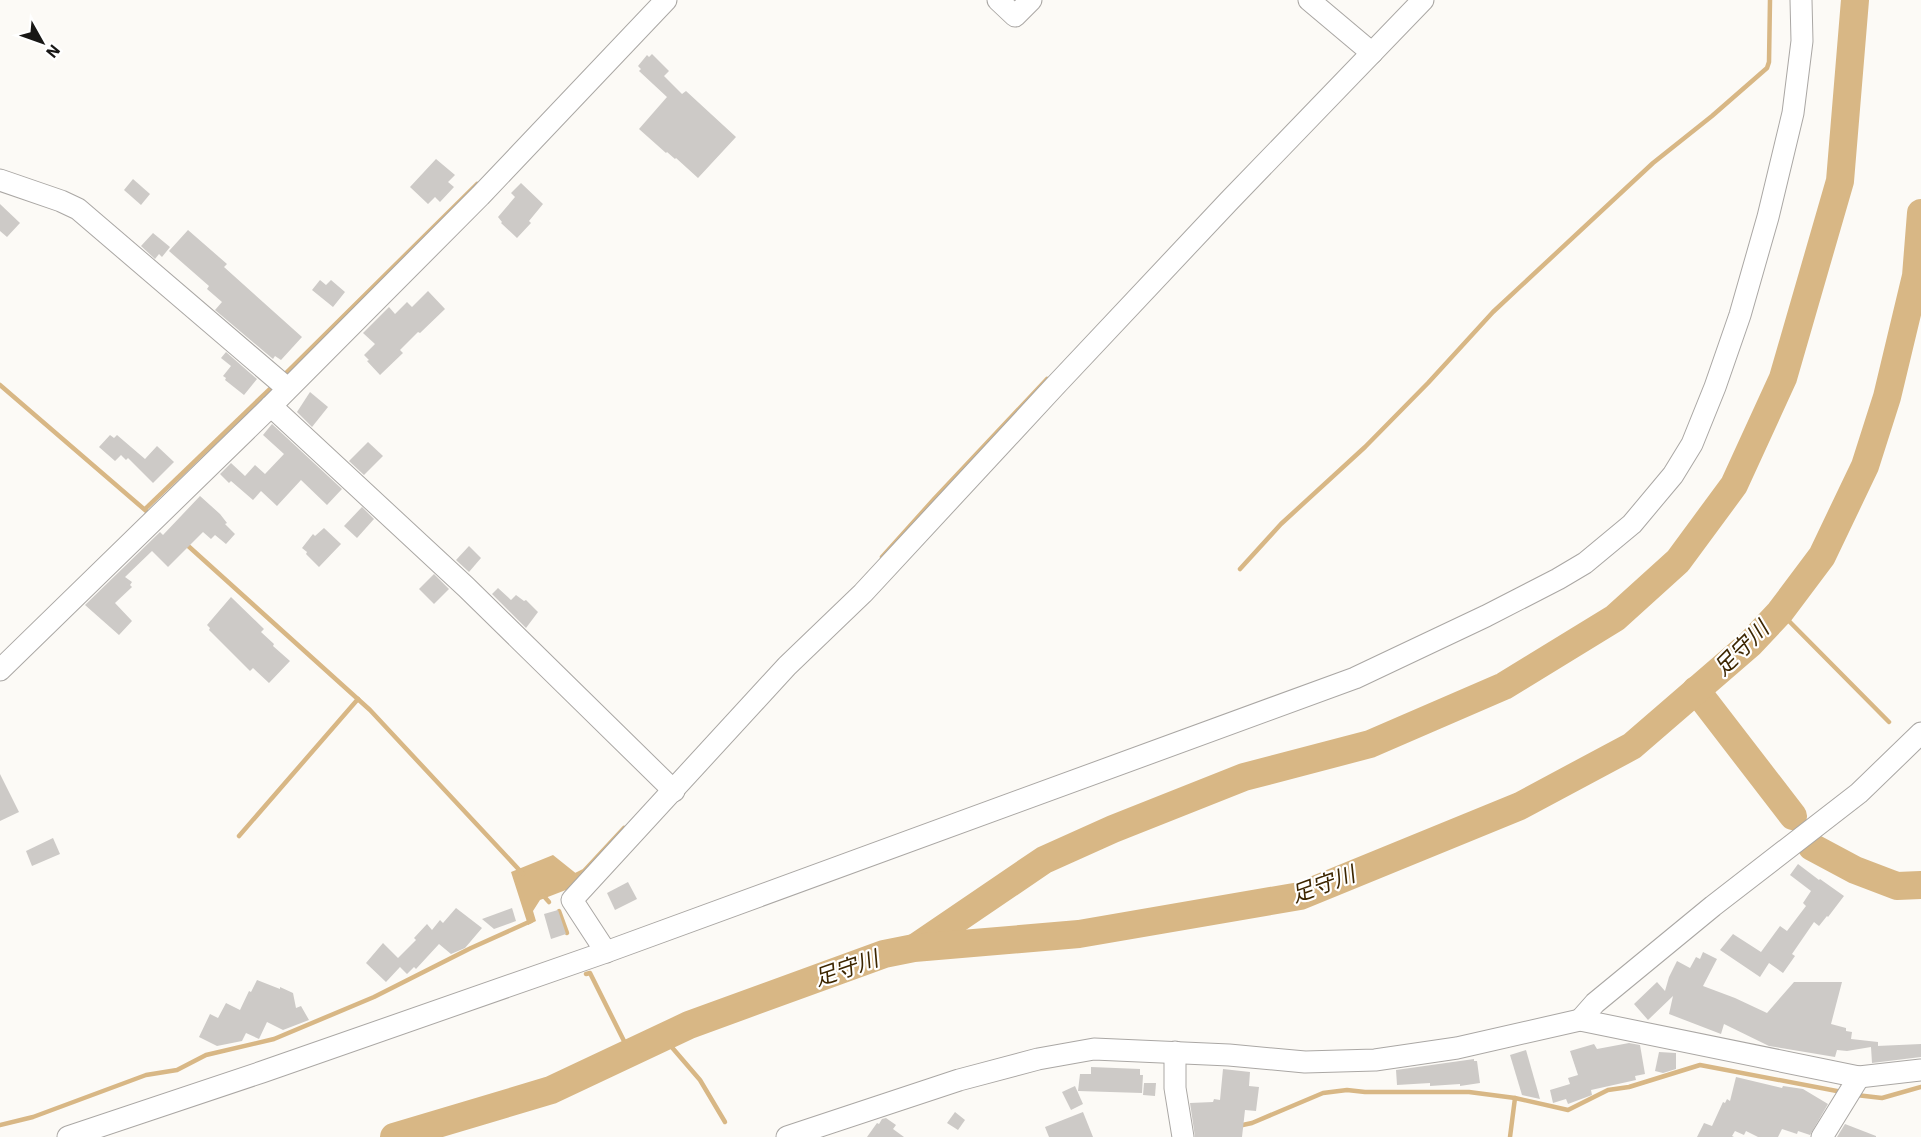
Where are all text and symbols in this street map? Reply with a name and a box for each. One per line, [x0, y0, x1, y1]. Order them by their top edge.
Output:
north arrow [12, 12, 72, 72]
text: N [42, 41, 65, 63]
water label: 足守川 [1707, 613, 1776, 681]
water label: 足守川 [1287, 858, 1361, 908]
water label: 足守川 [810, 942, 884, 992]

